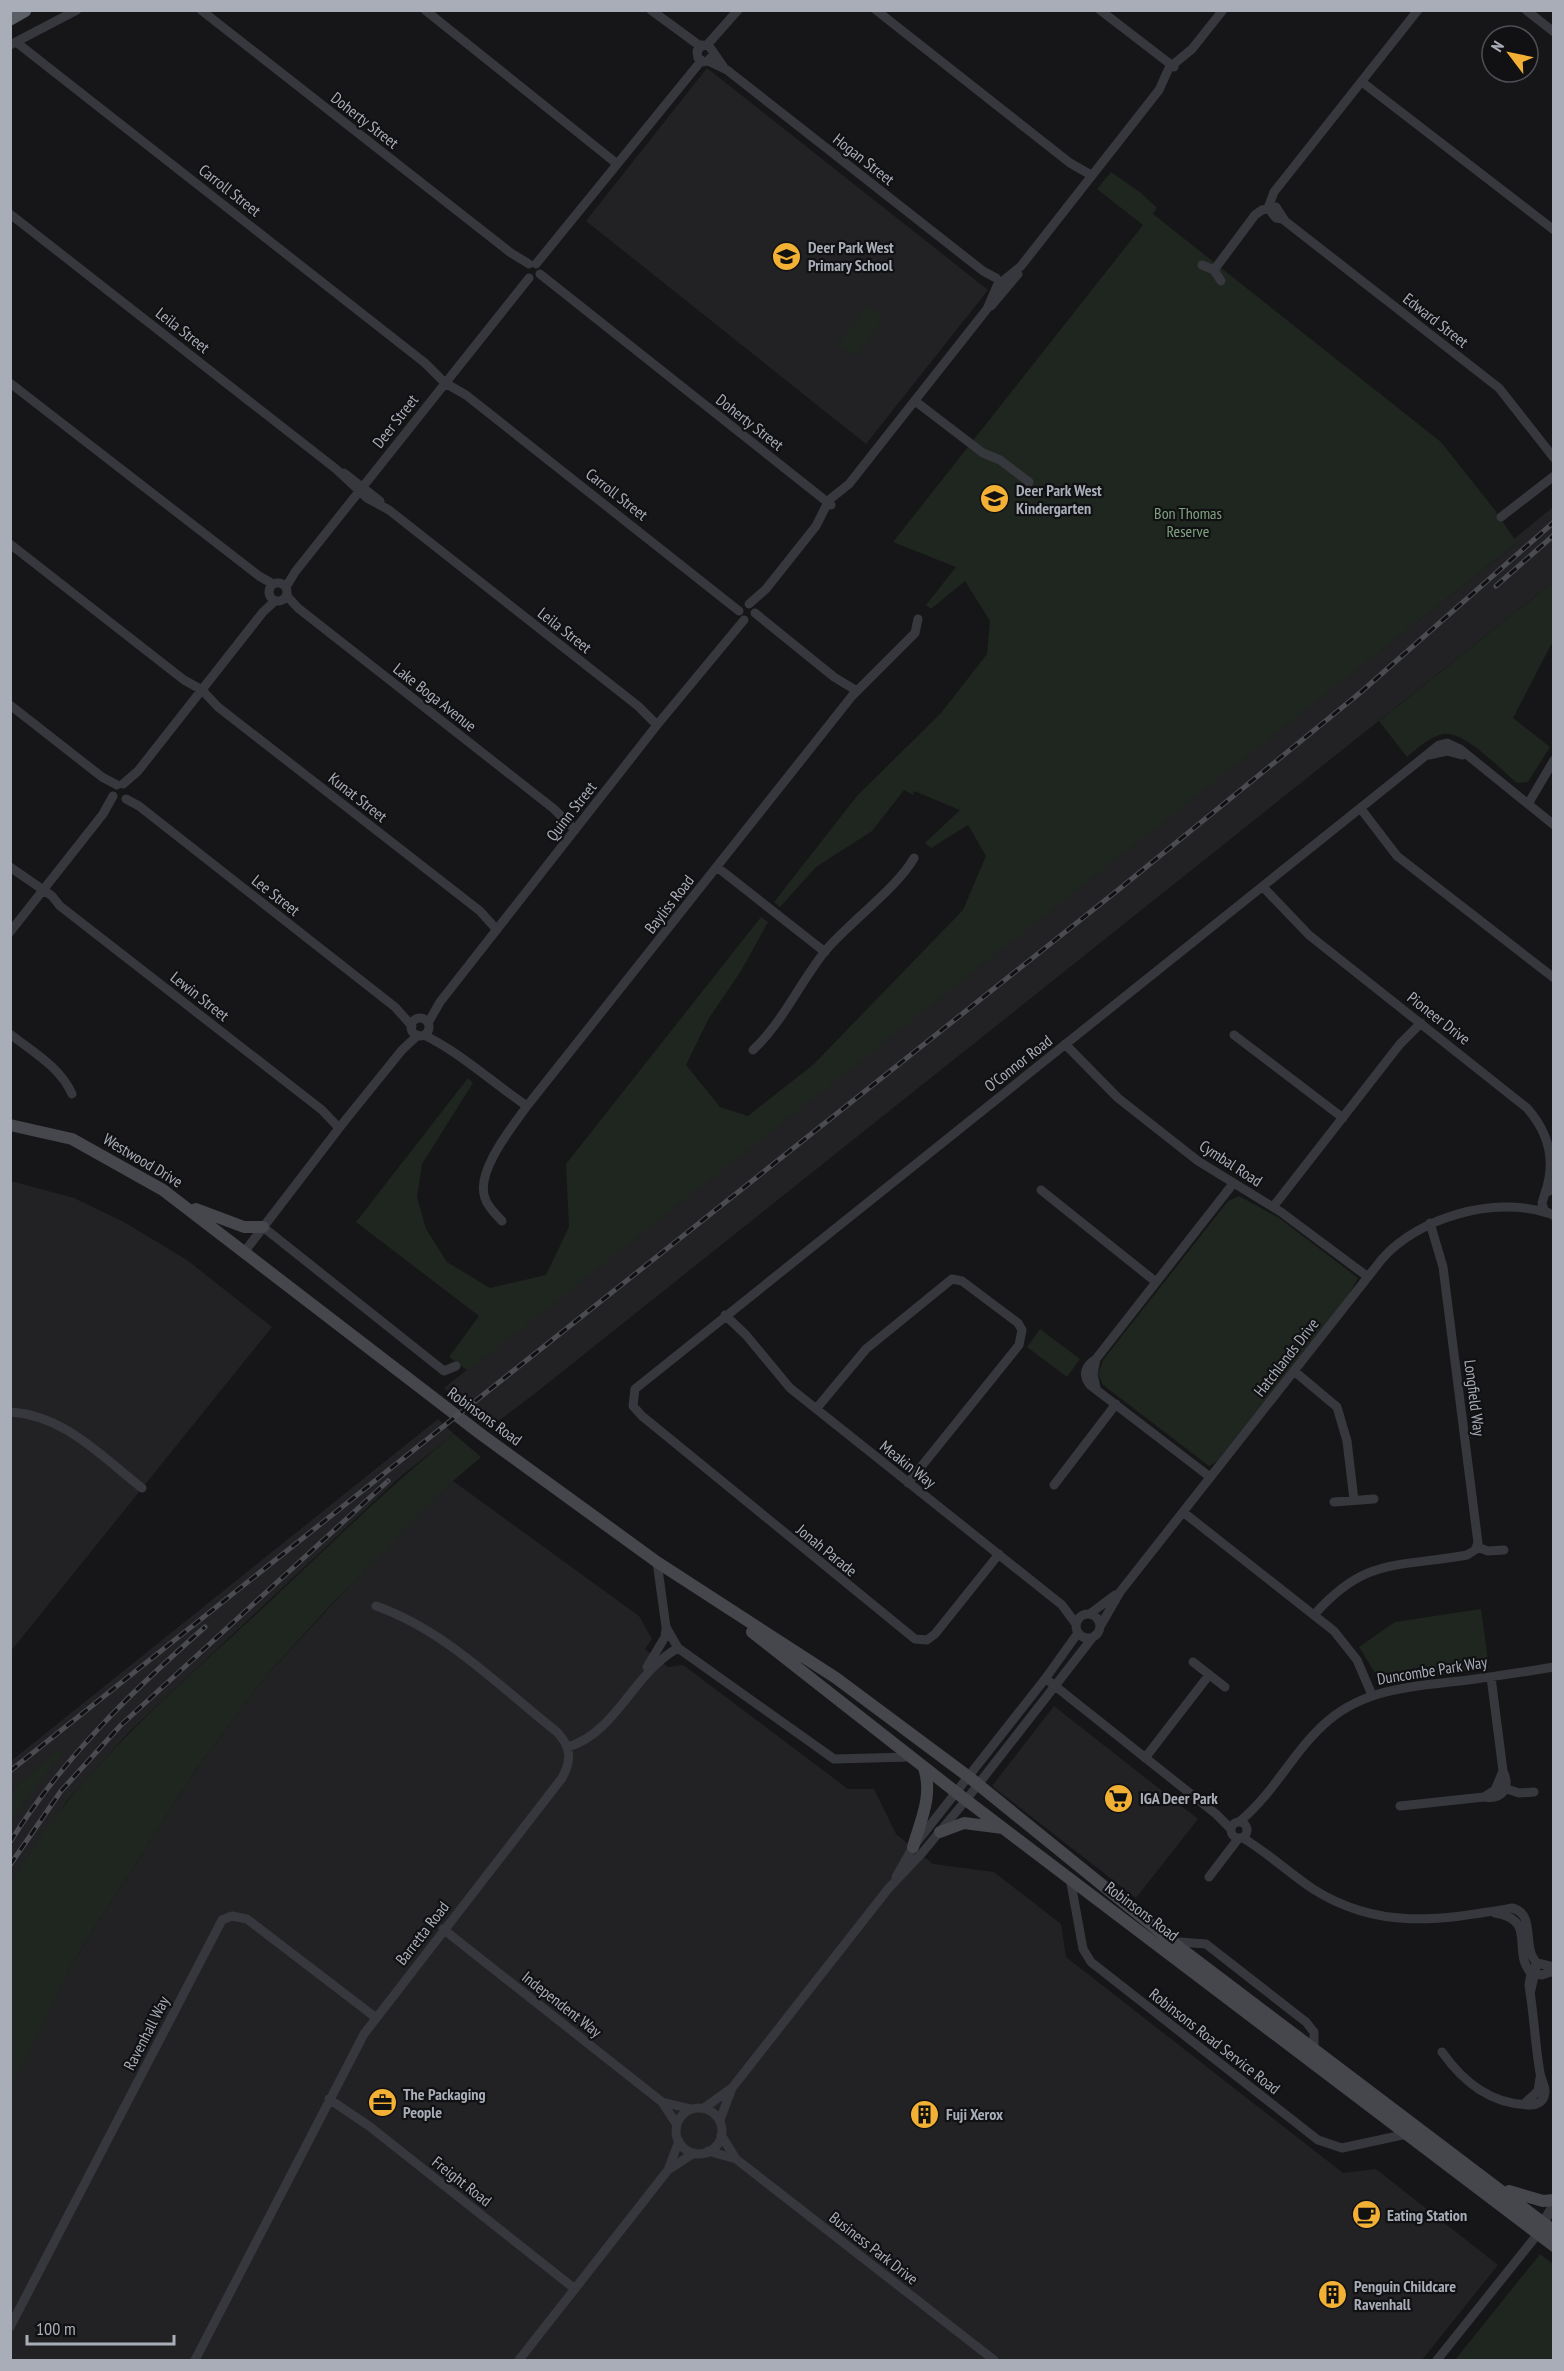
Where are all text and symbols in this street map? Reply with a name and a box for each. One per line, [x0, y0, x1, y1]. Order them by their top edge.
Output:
north arrow [1480, 24, 1540, 84]
text: N [1487, 37, 1508, 55]
street label: Doherty Street [327, 87, 403, 153]
street label: Hogan Street [829, 129, 899, 190]
street label: Carroll Street [195, 160, 265, 221]
place label: Deer Park West Primary School [808, 237, 894, 275]
school or university icon: Deer Park West Primary School [771, 240, 803, 272]
street label: Edward Street [1399, 288, 1473, 352]
street label: Leila Street [152, 303, 214, 358]
street label: Doherty Street [712, 389, 788, 455]
street label: Deer Street [368, 390, 422, 452]
street label: Carroll Street [582, 464, 652, 525]
place label: Deer Park West Kindergarten [1016, 480, 1102, 518]
school or university icon: Deer Park West Kindergarten [979, 483, 1011, 515]
park label: Bon Thomas Reserve [1154, 503, 1222, 541]
street label: Leila Street [534, 603, 596, 658]
street label: Lake Boga Avenue [389, 658, 481, 736]
street label: Kunat Street [325, 768, 392, 826]
street label: Quinn Street [542, 777, 601, 845]
street label: Lee Street [248, 870, 305, 920]
street label: Bayliss Road [640, 871, 698, 937]
street label: Lewin Street [167, 967, 234, 1025]
street label: Pioneer Drive [1403, 987, 1475, 1049]
street label: O'Connor Road [980, 1030, 1056, 1096]
street label: Westwood Drive [100, 1128, 186, 1192]
street label: Cymbal Road [1196, 1135, 1266, 1191]
street label: Hatchlands Drive [1249, 1314, 1323, 1400]
street label: Longfield Way [1460, 1359, 1490, 1437]
street label: Robinsons Road [444, 1382, 526, 1450]
street label: Meakin Way [876, 1436, 940, 1492]
street label: Jonah Parade [792, 1519, 861, 1580]
street label: Duncombe Park Way [1376, 1651, 1488, 1689]
supermarket icon: IGA Deer Park [1103, 1782, 1135, 1814]
place label: IGA Deer Park [1140, 1788, 1218, 1808]
street label: Robinsons Road [1101, 1877, 1183, 1945]
street label: Barretta Road [391, 1897, 453, 1969]
street label: Independent Way [518, 1967, 606, 2041]
street label: Robinsons Road Service Road [1146, 1984, 1284, 2098]
street label: Ravenhall Way [119, 1993, 173, 2073]
place label: The Packaging People [403, 2084, 486, 2122]
office icon: The Packaging People [366, 2087, 398, 2119]
building icon: Fuji Xerox [909, 2098, 941, 2130]
place label: Fuji Xerox [946, 2104, 1003, 2124]
street label: Freight Road [428, 2152, 496, 2211]
cafe icon: Eating Station [1350, 2199, 1382, 2231]
place label: Eating Station [1387, 2205, 1467, 2225]
street label: Business Park Drive [826, 2207, 922, 2289]
place label: Penguin Childcare Ravenhall [1354, 2276, 1456, 2314]
building icon: Penguin Childcare Ravenhall [1317, 2279, 1349, 2311]
scale bar [27, 2308, 174, 2346]
text: 100 m [36, 2317, 76, 2340]

